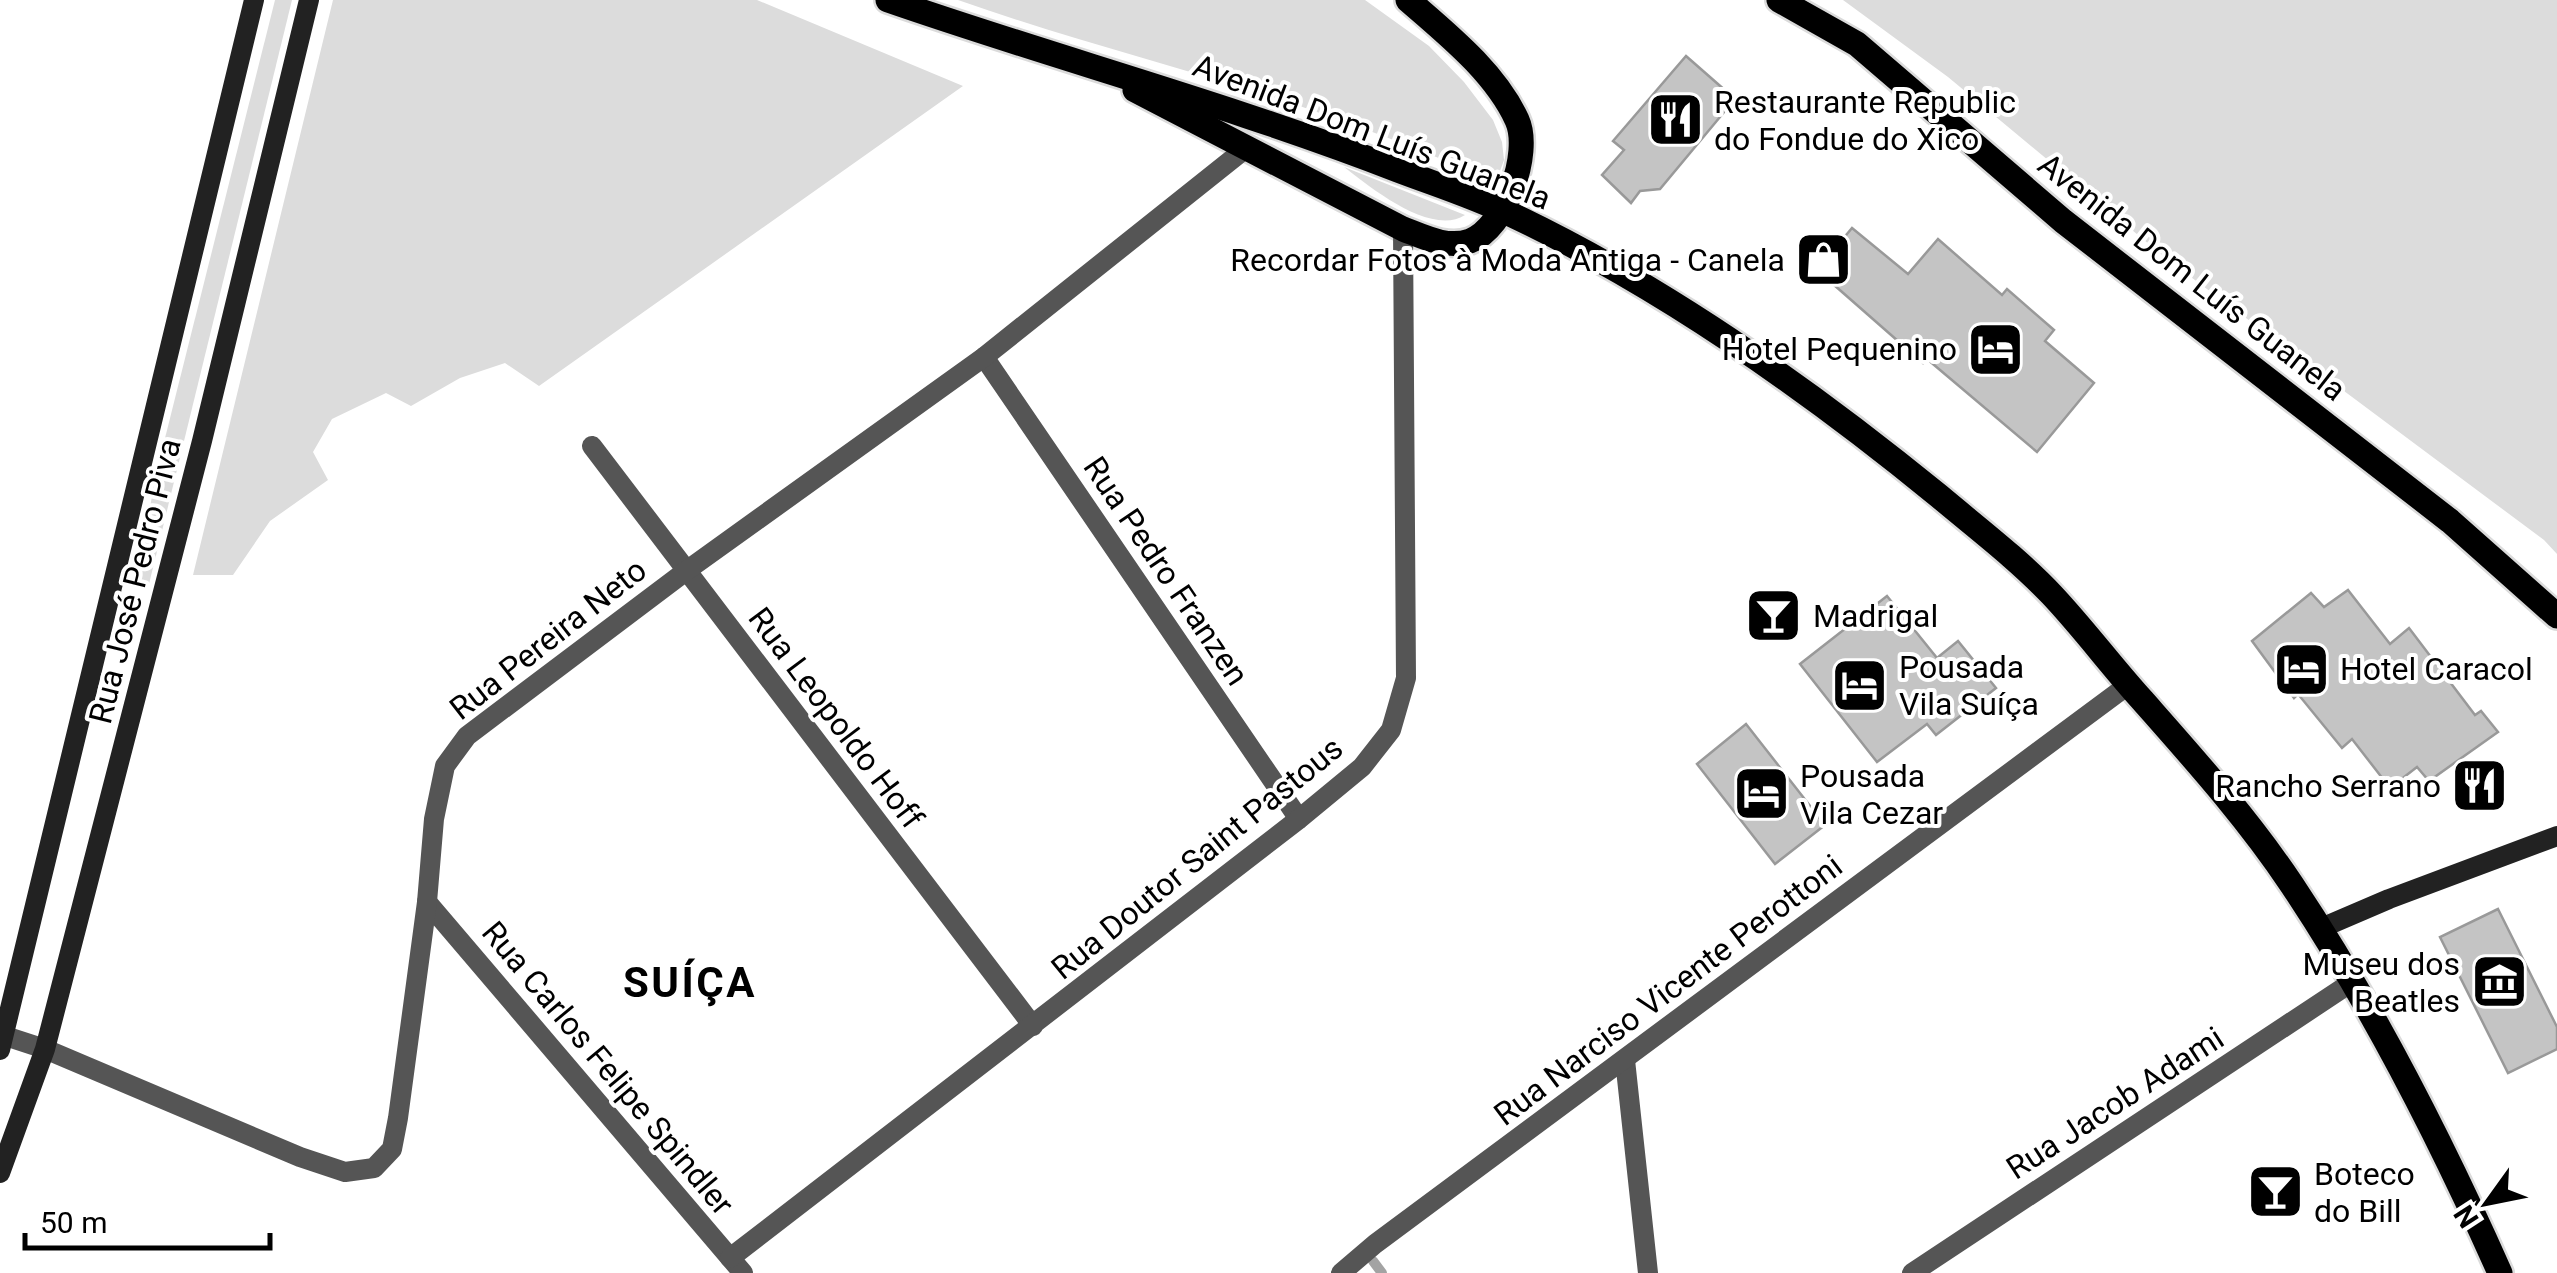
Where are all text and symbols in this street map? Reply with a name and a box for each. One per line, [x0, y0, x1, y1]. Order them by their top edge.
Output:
street label: Avenida Dom Luís Guanela [1188, 46, 1556, 218]
place label: Restaurante Republic do Fondue do Xico [1714, 83, 2016, 158]
restaurant icon: Restaurante Republic do Fondue do Xico [1645, 90, 1705, 150]
street label: Avenida Dom Luís Guanela [2031, 145, 2353, 409]
shop icon: Recordar Fotos à Moda Antiga - Canela [1794, 230, 1854, 290]
place label: Recordar Fotos à Moda Antiga - Canela [1230, 241, 1785, 279]
hotel icon: Hotel Pequenino [1966, 319, 2026, 379]
place label: Hotel Pequenino [1722, 330, 1957, 368]
street label: Rua José Pedro Piva [81, 435, 189, 727]
street label: Rua Pedro Franzen [1076, 450, 1256, 692]
street label: Rua Pereira Neto [442, 551, 654, 727]
bar icon: Madrigal [1744, 586, 1804, 646]
place label: Madrigal [1813, 597, 1938, 635]
street label: Rua Leopoldo Hoff [741, 600, 932, 837]
hotel icon: Hotel Caracol [2271, 639, 2331, 699]
place label: Pousada Vila Suíça [1899, 648, 2039, 723]
place label: Hotel Caracol [2340, 650, 2533, 688]
hotel icon: Pousada Vila Suíça [1830, 655, 1890, 715]
street label: Rua Doutor Saint Pastous [1044, 729, 1350, 987]
restaurant icon: Rancho Serrano [2450, 756, 2510, 816]
place label: Pousada Vila Cezar [1800, 757, 1943, 832]
hotel icon: Pousada Vila Cezar [1731, 764, 1791, 824]
place label: Rancho Serrano [2215, 767, 2441, 805]
street label: Rua Narciso Vicente Perottoni [1487, 847, 1849, 1133]
street label: Rua Carlos Felipe Spindler [474, 914, 742, 1222]
place label: Museu dos Beatles [2303, 945, 2460, 1020]
museum icon: Museu dos Beatles [2469, 952, 2529, 1012]
district label: SUÍÇA [623, 958, 757, 1007]
street label: Rua Jacob Adami [1999, 1019, 2231, 1187]
north arrow [2437, 1153, 2537, 1253]
place label: Boteco do Bill [2314, 1155, 2415, 1230]
bar icon: Boteco do Bill [2245, 1162, 2305, 1222]
scale bar [25, 1188, 270, 1250]
text: N [2447, 1199, 2486, 1234]
text: 50 m [40, 1205, 107, 1240]

